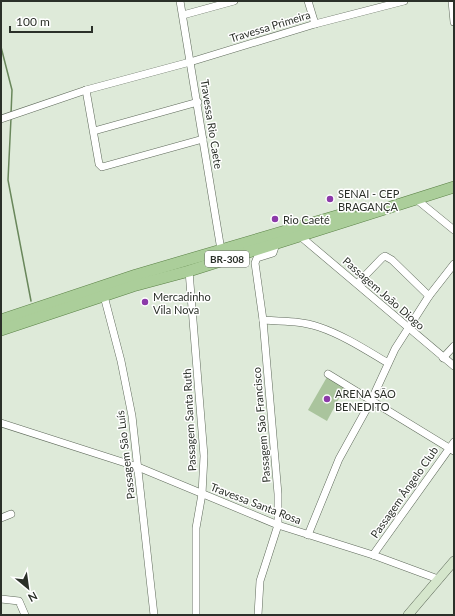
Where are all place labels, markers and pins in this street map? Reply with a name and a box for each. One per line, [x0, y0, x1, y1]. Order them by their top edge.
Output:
place label: SENAI - CEP BRAGANÇA [338, 187, 400, 213]
marker: SENAI - CEP BRAGANÇA [325, 194, 335, 204]
place label: Rio Caeté [283, 213, 330, 226]
marker: Rio Caeté [270, 214, 280, 224]
place label: Mercadinho Vila Nova [153, 290, 211, 316]
marker: Mercadinho Vila Nova [140, 297, 150, 307]
place label: ARENA SÃO BENEDITO [335, 387, 396, 413]
marker: ARENA SÃO BENEDITO [322, 394, 332, 404]

